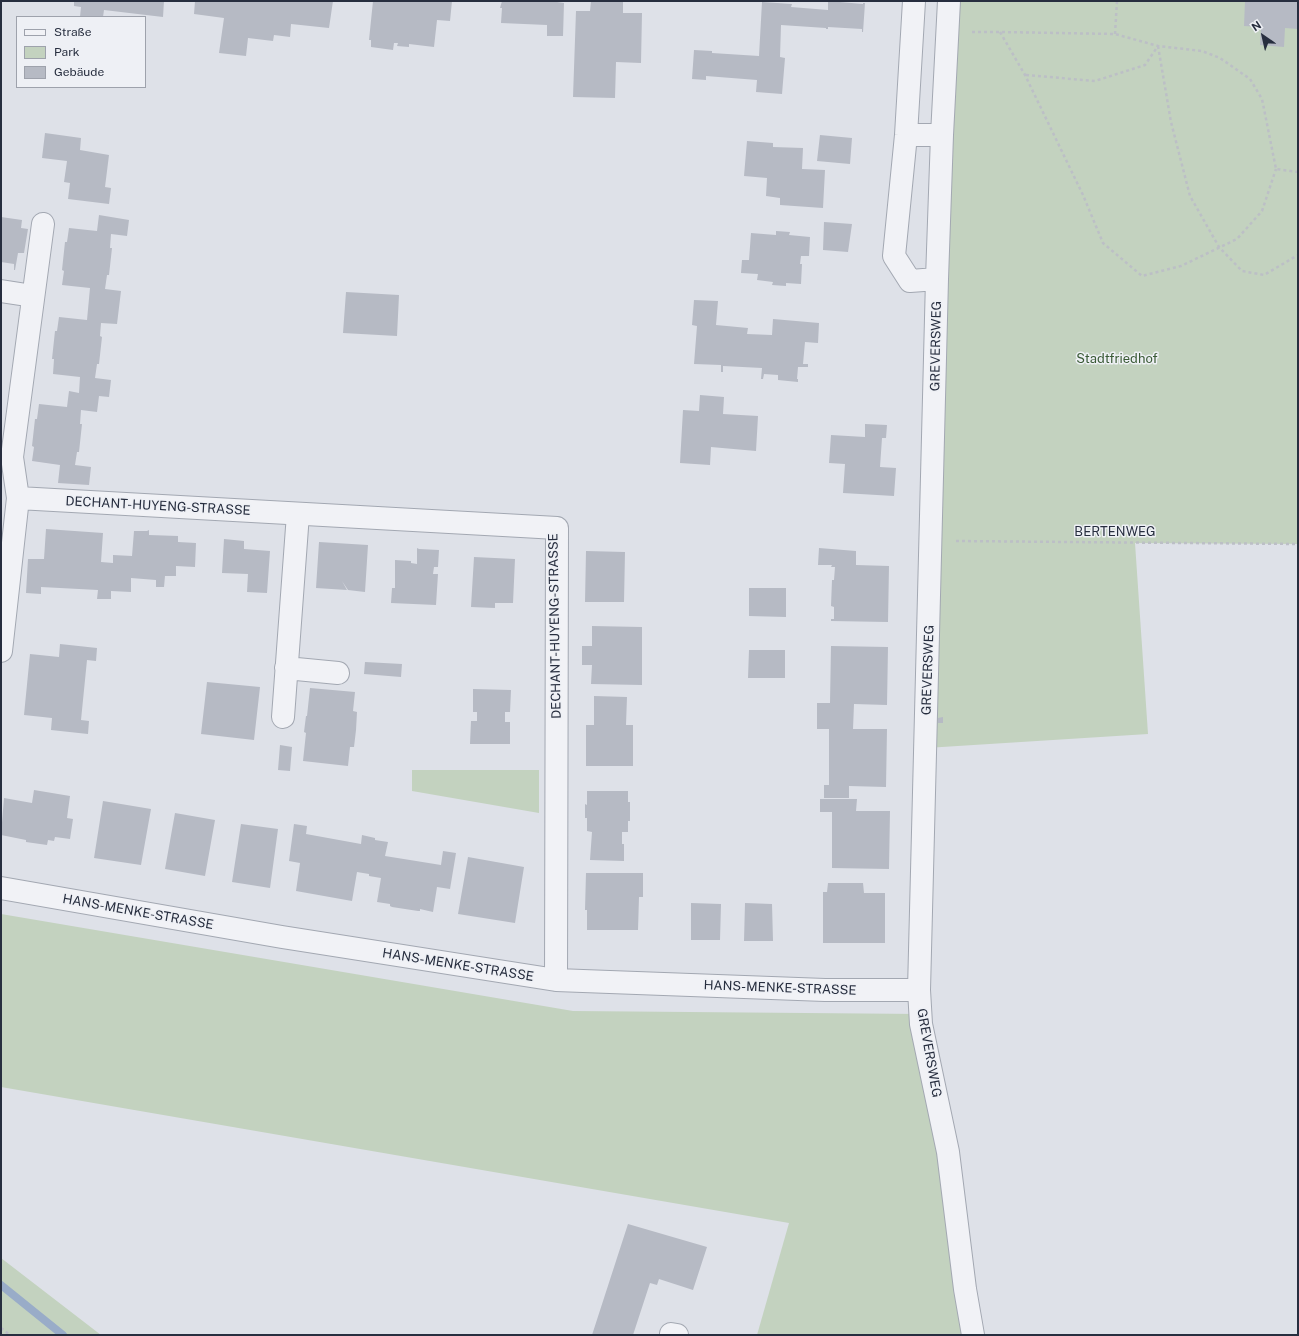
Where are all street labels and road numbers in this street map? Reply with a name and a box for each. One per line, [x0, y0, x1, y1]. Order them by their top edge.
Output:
street label: GREVERSWEG [927, 301, 945, 391]
street label: DECHANT-HUYENG-STRASSE [65, 493, 251, 519]
street label: BERTENWEG [1074, 524, 1156, 540]
street label: DECHANT-HUYENG-STRASSE [546, 533, 564, 719]
street label: GREVERSWEG [919, 625, 937, 715]
street label: HANS-MENKE-STRASSE [61, 891, 215, 933]
street label: HANS-MENKE-STRASSE [381, 945, 535, 985]
street label: HANS-MENKE-STRASSE [703, 978, 857, 998]
street label: GREVERSWEG [913, 1007, 945, 1099]

